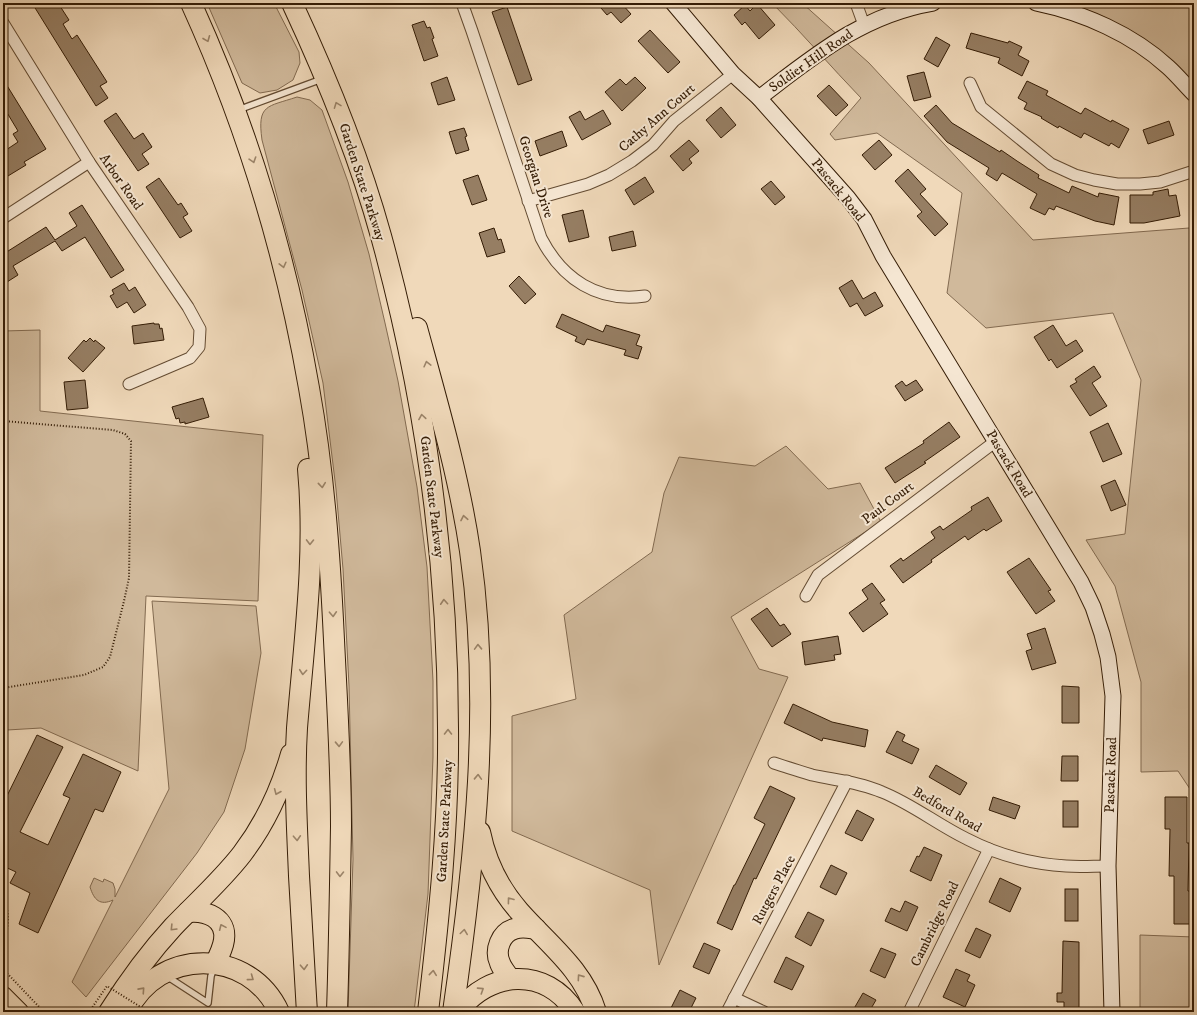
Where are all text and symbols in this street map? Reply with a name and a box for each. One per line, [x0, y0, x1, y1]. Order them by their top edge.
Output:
street label: Soldier Hill Road [765, 25, 857, 97]
one-way arrow [202, 35, 210, 42]
street label: Cathy Ann Court [615, 79, 699, 156]
one-way arrow [333, 102, 341, 109]
street label: Garden State Parkway [334, 121, 390, 243]
street label: Georgian Drive [514, 134, 558, 221]
street label: Arbor Road [95, 150, 147, 214]
street label: Pascack Road [807, 155, 869, 225]
one-way arrow [248, 157, 256, 164]
one-way arrow [278, 261, 287, 268]
one-way arrow [423, 361, 432, 368]
one-way arrow [418, 414, 426, 421]
street label: Pascack Road [982, 427, 1036, 501]
street label: Garden State Parkway [416, 435, 448, 559]
street label: Paul Court [858, 477, 918, 528]
one-way arrow [317, 482, 326, 488]
one-way arrow [460, 514, 468, 521]
one-way arrow [306, 539, 314, 545]
one-way arrow [439, 599, 448, 605]
one-way arrow [329, 611, 337, 617]
one-way arrow [474, 644, 482, 650]
one-way arrow [298, 669, 307, 675]
one-way arrow [444, 729, 452, 735]
street label: Pascack Road [1101, 737, 1121, 813]
one-way arrow [335, 741, 343, 747]
street label: Garden State Parkway [433, 759, 457, 883]
one-way arrow [474, 774, 482, 780]
street label: Bedford Road [909, 783, 985, 837]
one-way arrow [273, 789, 281, 796]
one-way arrow [293, 835, 302, 841]
street label: Rutgers Place [748, 852, 800, 928]
one-way arrow [336, 871, 344, 877]
street label: Cambridge Road [907, 878, 963, 970]
one-way arrow [508, 898, 515, 905]
one-way arrow [170, 923, 178, 931]
one-way arrow [218, 924, 226, 931]
one-way arrow [459, 929, 468, 935]
one-way arrow [300, 964, 309, 970]
one-way arrow [428, 970, 437, 976]
one-way arrow [247, 973, 254, 981]
one-way arrow [577, 974, 585, 981]
one-way arrow [477, 987, 484, 995]
one-way arrow [138, 988, 145, 995]

